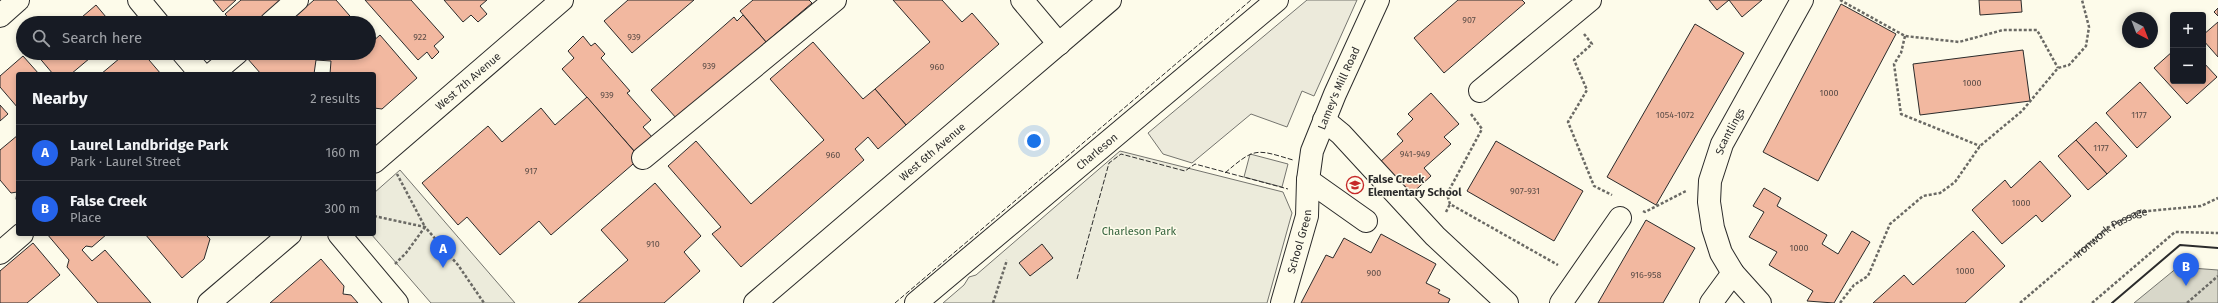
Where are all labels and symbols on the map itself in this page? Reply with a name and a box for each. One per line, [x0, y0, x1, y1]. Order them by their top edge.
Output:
north arrow [2122, 12, 2158, 48]
house number: 907 [1462, 15, 1476, 25]
house number: 922 [413, 32, 427, 42]
house number: 939 [627, 32, 641, 42]
street label: Lamey's Mill Road [1315, 45, 1363, 132]
street label: West 7th Avenue [433, 50, 503, 113]
house number: 939 [702, 61, 716, 71]
house number: 960 [930, 62, 944, 72]
house number: 1000 [1963, 78, 1981, 88]
house number: 1000 [1820, 88, 1838, 98]
house number: 939 [600, 90, 614, 100]
street label: Scantlings [1713, 106, 1748, 156]
house number: 1054-1072 [1656, 110, 1694, 120]
house number: 1177 [2131, 110, 2147, 120]
street label: West 6th Avenue [897, 120, 968, 184]
your location [1024, 131, 1044, 151]
street label: Charleson [1074, 131, 1120, 173]
house number: 1177 [2093, 143, 2109, 153]
house number: 941-949 [1400, 149, 1430, 159]
house number: 960 [826, 150, 840, 160]
house number: 917 [525, 166, 537, 176]
place label: False Creek Elementary School [1368, 173, 1462, 199]
school or university icon: False Creek Elementary School [1345, 175, 1365, 195]
house number: 907-931 [1510, 186, 1540, 196]
house number: 1000 [2012, 198, 2030, 208]
street label: Ironwork Passage [2071, 205, 2148, 261]
street label: School Green [1285, 209, 1314, 275]
park label: Charleson Park [1102, 225, 1177, 238]
pin: A [430, 235, 456, 268]
house number: 910 [646, 239, 660, 249]
house number: 1000 [1790, 243, 1808, 253]
pin: B [2173, 253, 2199, 286]
house number: 1000 [1956, 266, 1974, 276]
house number: 900 [1367, 268, 1381, 278]
house number: 916-958 [1631, 270, 1662, 280]

